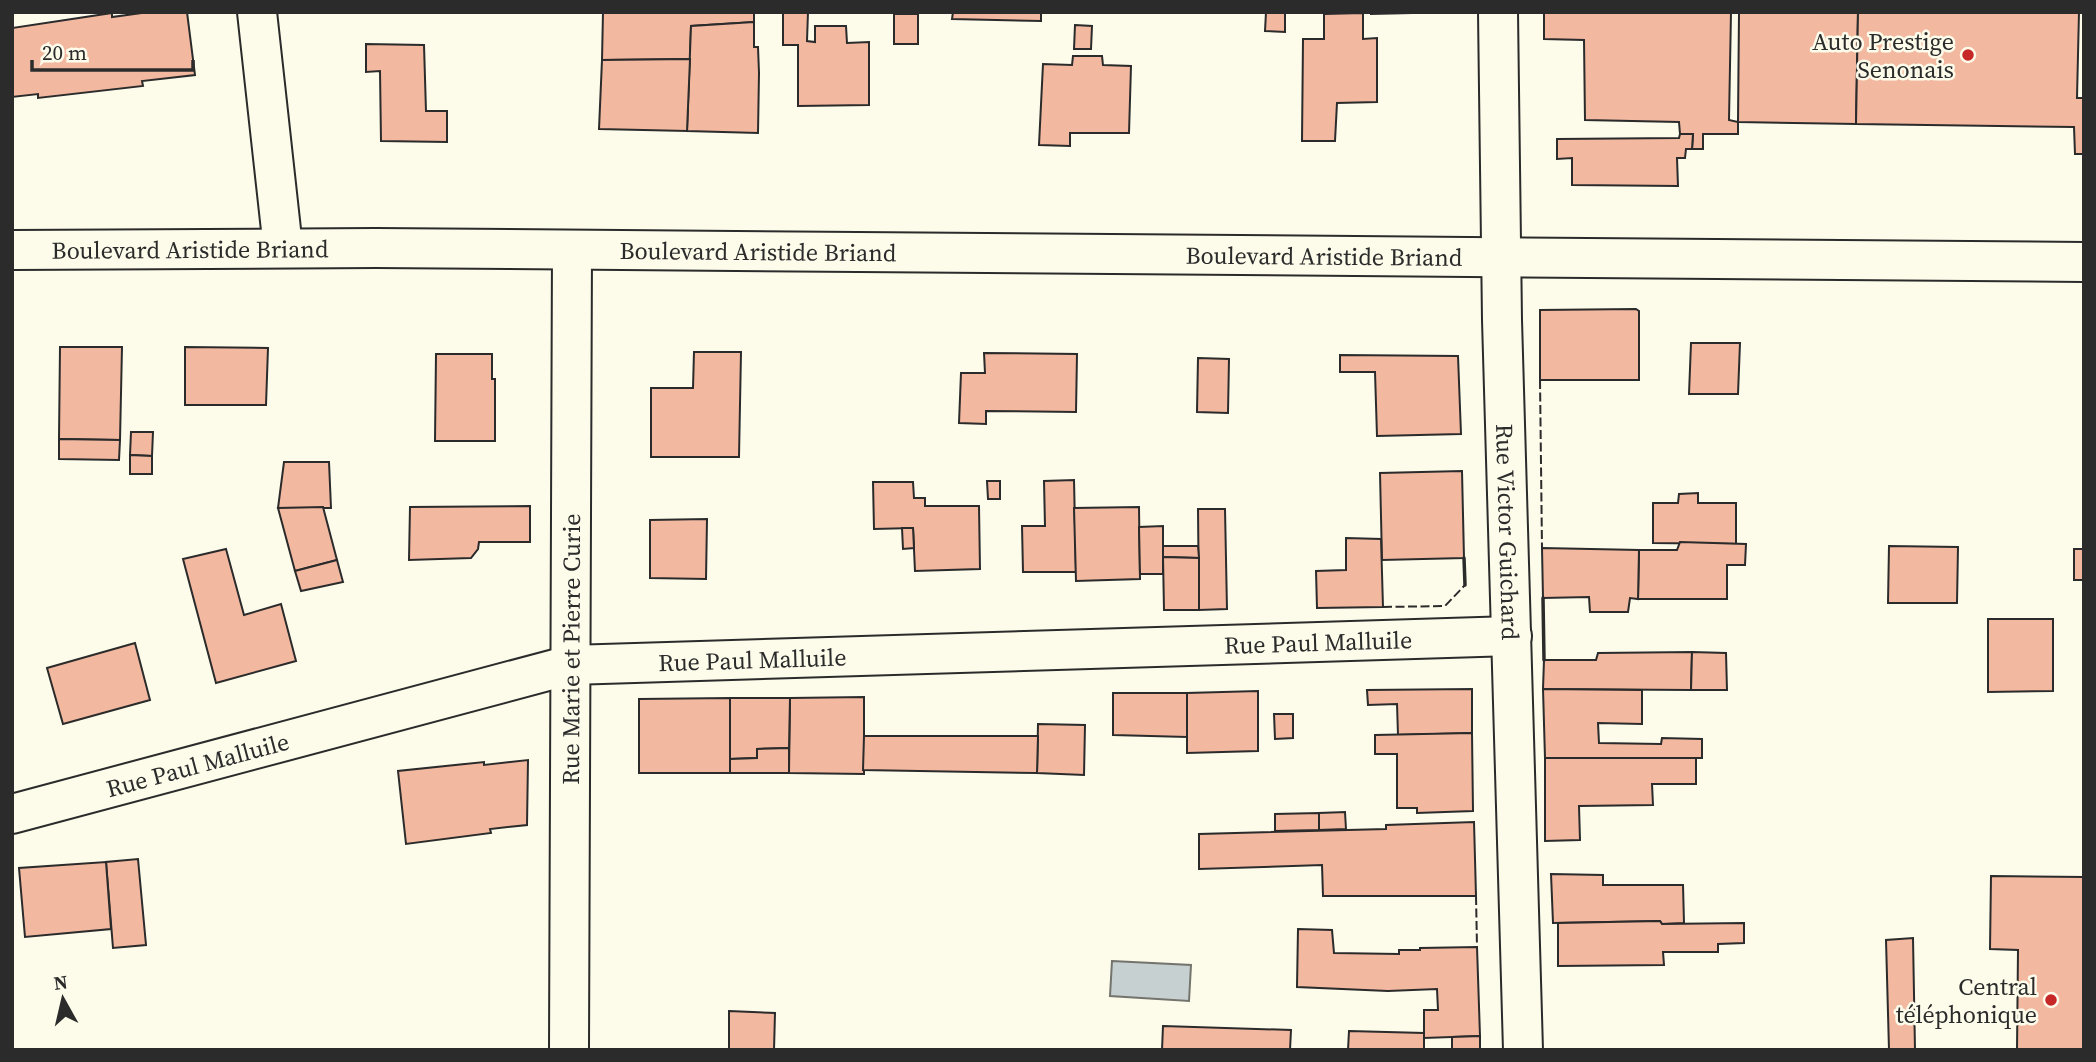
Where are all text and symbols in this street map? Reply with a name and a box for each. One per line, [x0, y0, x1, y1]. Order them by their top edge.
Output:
place label: Auto Prestige Senonais [1812, 25, 1954, 86]
scale bar [32, 28, 192, 72]
text: 20 m [42, 38, 87, 67]
marker: Auto Prestige Senonais [1960, 47, 1976, 63]
street label: Boulevard Aristide Briand [51, 232, 329, 266]
street label: Boulevard Aristide Briand [619, 233, 897, 269]
street label: Boulevard Aristide Briand [1185, 238, 1463, 273]
street label: Rue Victor Guichard [1488, 423, 1528, 641]
street label: Rue Marie et Pierre Curie [553, 513, 588, 785]
street label: Rue Paul Malluile [1224, 623, 1413, 661]
street label: Rue Paul Malluile [658, 640, 847, 679]
street label: Rue Paul Malluile [102, 724, 293, 805]
north arrow [28, 964, 98, 1034]
text: N [52, 968, 69, 996]
place label: Central téléphonique [1896, 970, 2037, 1031]
marker: Central téléphonique [2043, 992, 2059, 1008]

